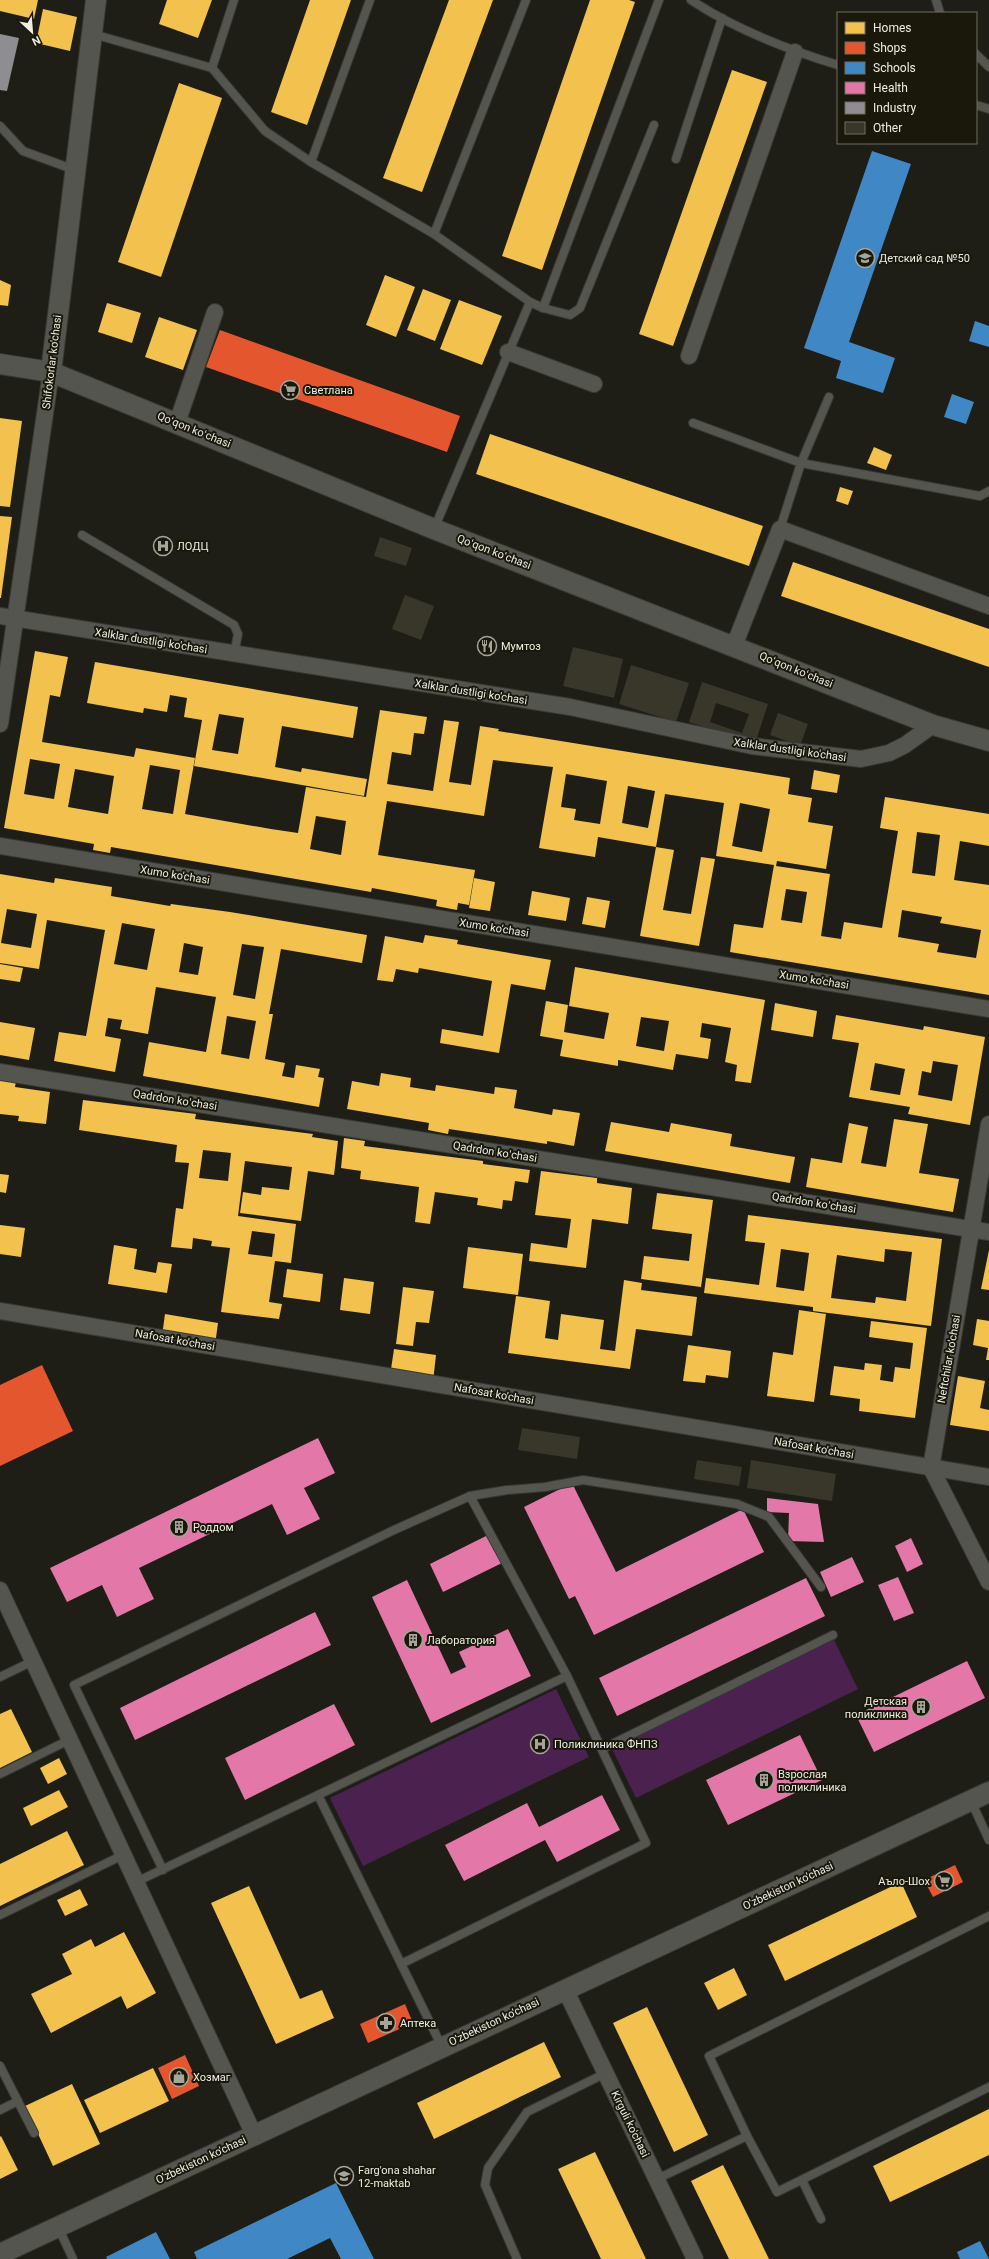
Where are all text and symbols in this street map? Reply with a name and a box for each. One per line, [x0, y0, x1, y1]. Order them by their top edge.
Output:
north arrow [12, 12, 52, 52]
legend [837, 12, 977, 144]
text: Homes [873, 21, 911, 35]
text: N [30, 33, 43, 48]
text: Shops [873, 41, 907, 55]
text: Schools [873, 61, 916, 75]
text: Health [873, 81, 908, 95]
text: Industry [873, 101, 917, 115]
text: Other [873, 121, 902, 135]
school or university icon: Детский сад №50 [854, 247, 876, 269]
place label: Детский сад №50 [879, 252, 970, 265]
street label: Shifokorlar ko'chasi [40, 314, 64, 410]
supermarket icon: Светлана [279, 379, 301, 401]
place label: Светлана [304, 384, 353, 397]
street label: Qoʻqon koʻchasi [155, 409, 233, 451]
street label: Qoʻqon koʻchasi [455, 532, 533, 572]
hospital icon: ЛОДЦ [152, 535, 174, 557]
place label: ЛОДЦ [177, 540, 209, 553]
street label: Xalklar dustligi ko'chasi [94, 626, 208, 656]
restaurant icon: Mумтоз [476, 635, 498, 657]
place label: Mумтоз [501, 640, 541, 653]
street label: Qoʻqon koʻchasi [757, 649, 835, 691]
street label: Xalklar dustligi ko'chasi [414, 677, 528, 707]
street label: Xalklar dustligi ko'chasi [733, 736, 847, 764]
street label: Xumo ko'chasi [139, 863, 211, 887]
street label: Xumo ko'chasi [458, 916, 530, 940]
street label: Xumo ko'chasi [778, 968, 850, 992]
street label: Qadrdon koʻchasi [132, 1087, 218, 1113]
street label: Qadrdon koʻchasi [452, 1139, 538, 1165]
street label: Qadrdon koʻchasi [771, 1190, 857, 1216]
street label: Neftchilar ko'chasi [935, 1314, 963, 1404]
street label: Nafosat ko'chasi [134, 1327, 216, 1353]
street label: Nafosat ko'chasi [453, 1381, 535, 1407]
street label: Nafosat ko'chasi [773, 1435, 855, 1461]
building icon: Роддом [168, 1516, 190, 1538]
place label: Роддом [193, 1521, 234, 1534]
building icon: Лаборатория [402, 1629, 424, 1651]
place label: Лаборатория [427, 1634, 495, 1647]
place label: Детская поликлинка [845, 1695, 907, 1721]
building icon: Детская поликлинка [910, 1696, 932, 1718]
hospital icon: Поликлиника ФНПЗ [529, 1733, 551, 1755]
place label: Поликлиника ФНПЗ [554, 1738, 658, 1751]
place label: Взрослая поликлиника [778, 1768, 847, 1794]
building icon: Взрослая поликлиника [753, 1769, 775, 1791]
street label: O'zbekiston ko'chasi [741, 1859, 835, 1913]
supermarket icon: Аъло-Шох [933, 1870, 955, 1892]
place label: Аъло-Шох [878, 1875, 931, 1888]
street label: O'zbekiston ko'chasi [447, 1995, 541, 2049]
pharmacy icon: Аптека [375, 2012, 397, 2034]
place label: Аптека [400, 2017, 436, 2030]
shop icon: Хозмаг [168, 2066, 190, 2088]
place label: Хозмаг [193, 2071, 231, 2084]
street label: Kirguli ko'chasi [608, 2089, 652, 2159]
street label: O'zbekiston ko'chasi [154, 2133, 248, 2187]
place label: Farg'ona shahar 12-maktab [358, 2164, 436, 2190]
school or university icon: Farg'ona shahar 12-maktab [333, 2165, 355, 2187]

